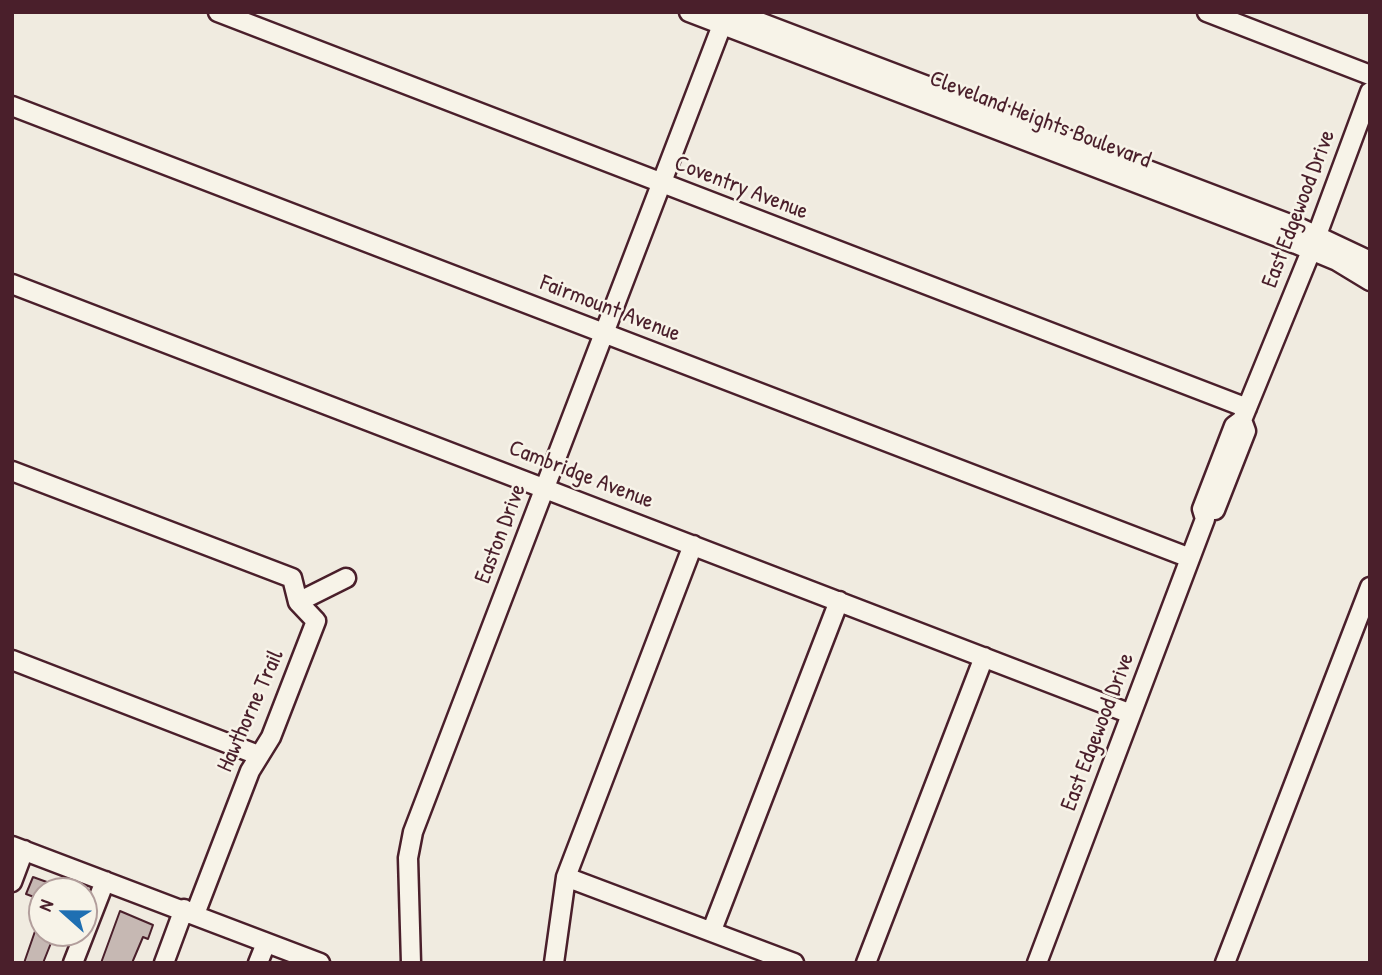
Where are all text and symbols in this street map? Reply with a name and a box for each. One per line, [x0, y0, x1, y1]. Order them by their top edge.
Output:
street label: Cleveland Heights Boulevard [926, 65, 1154, 175]
street label: East Edgewood Drive [1256, 126, 1342, 292]
street label: Coventry Avenue [670, 150, 812, 226]
street label: Fairmount Avenue [536, 270, 684, 348]
street label: Cambridge Avenue [505, 435, 657, 515]
street label: Easton Drive [469, 480, 533, 588]
street label: Hawthorne Trail [212, 646, 290, 776]
street label: East Edgewood Drive [1055, 649, 1141, 815]
north arrow [28, 877, 98, 947]
text: N [31, 896, 59, 915]

